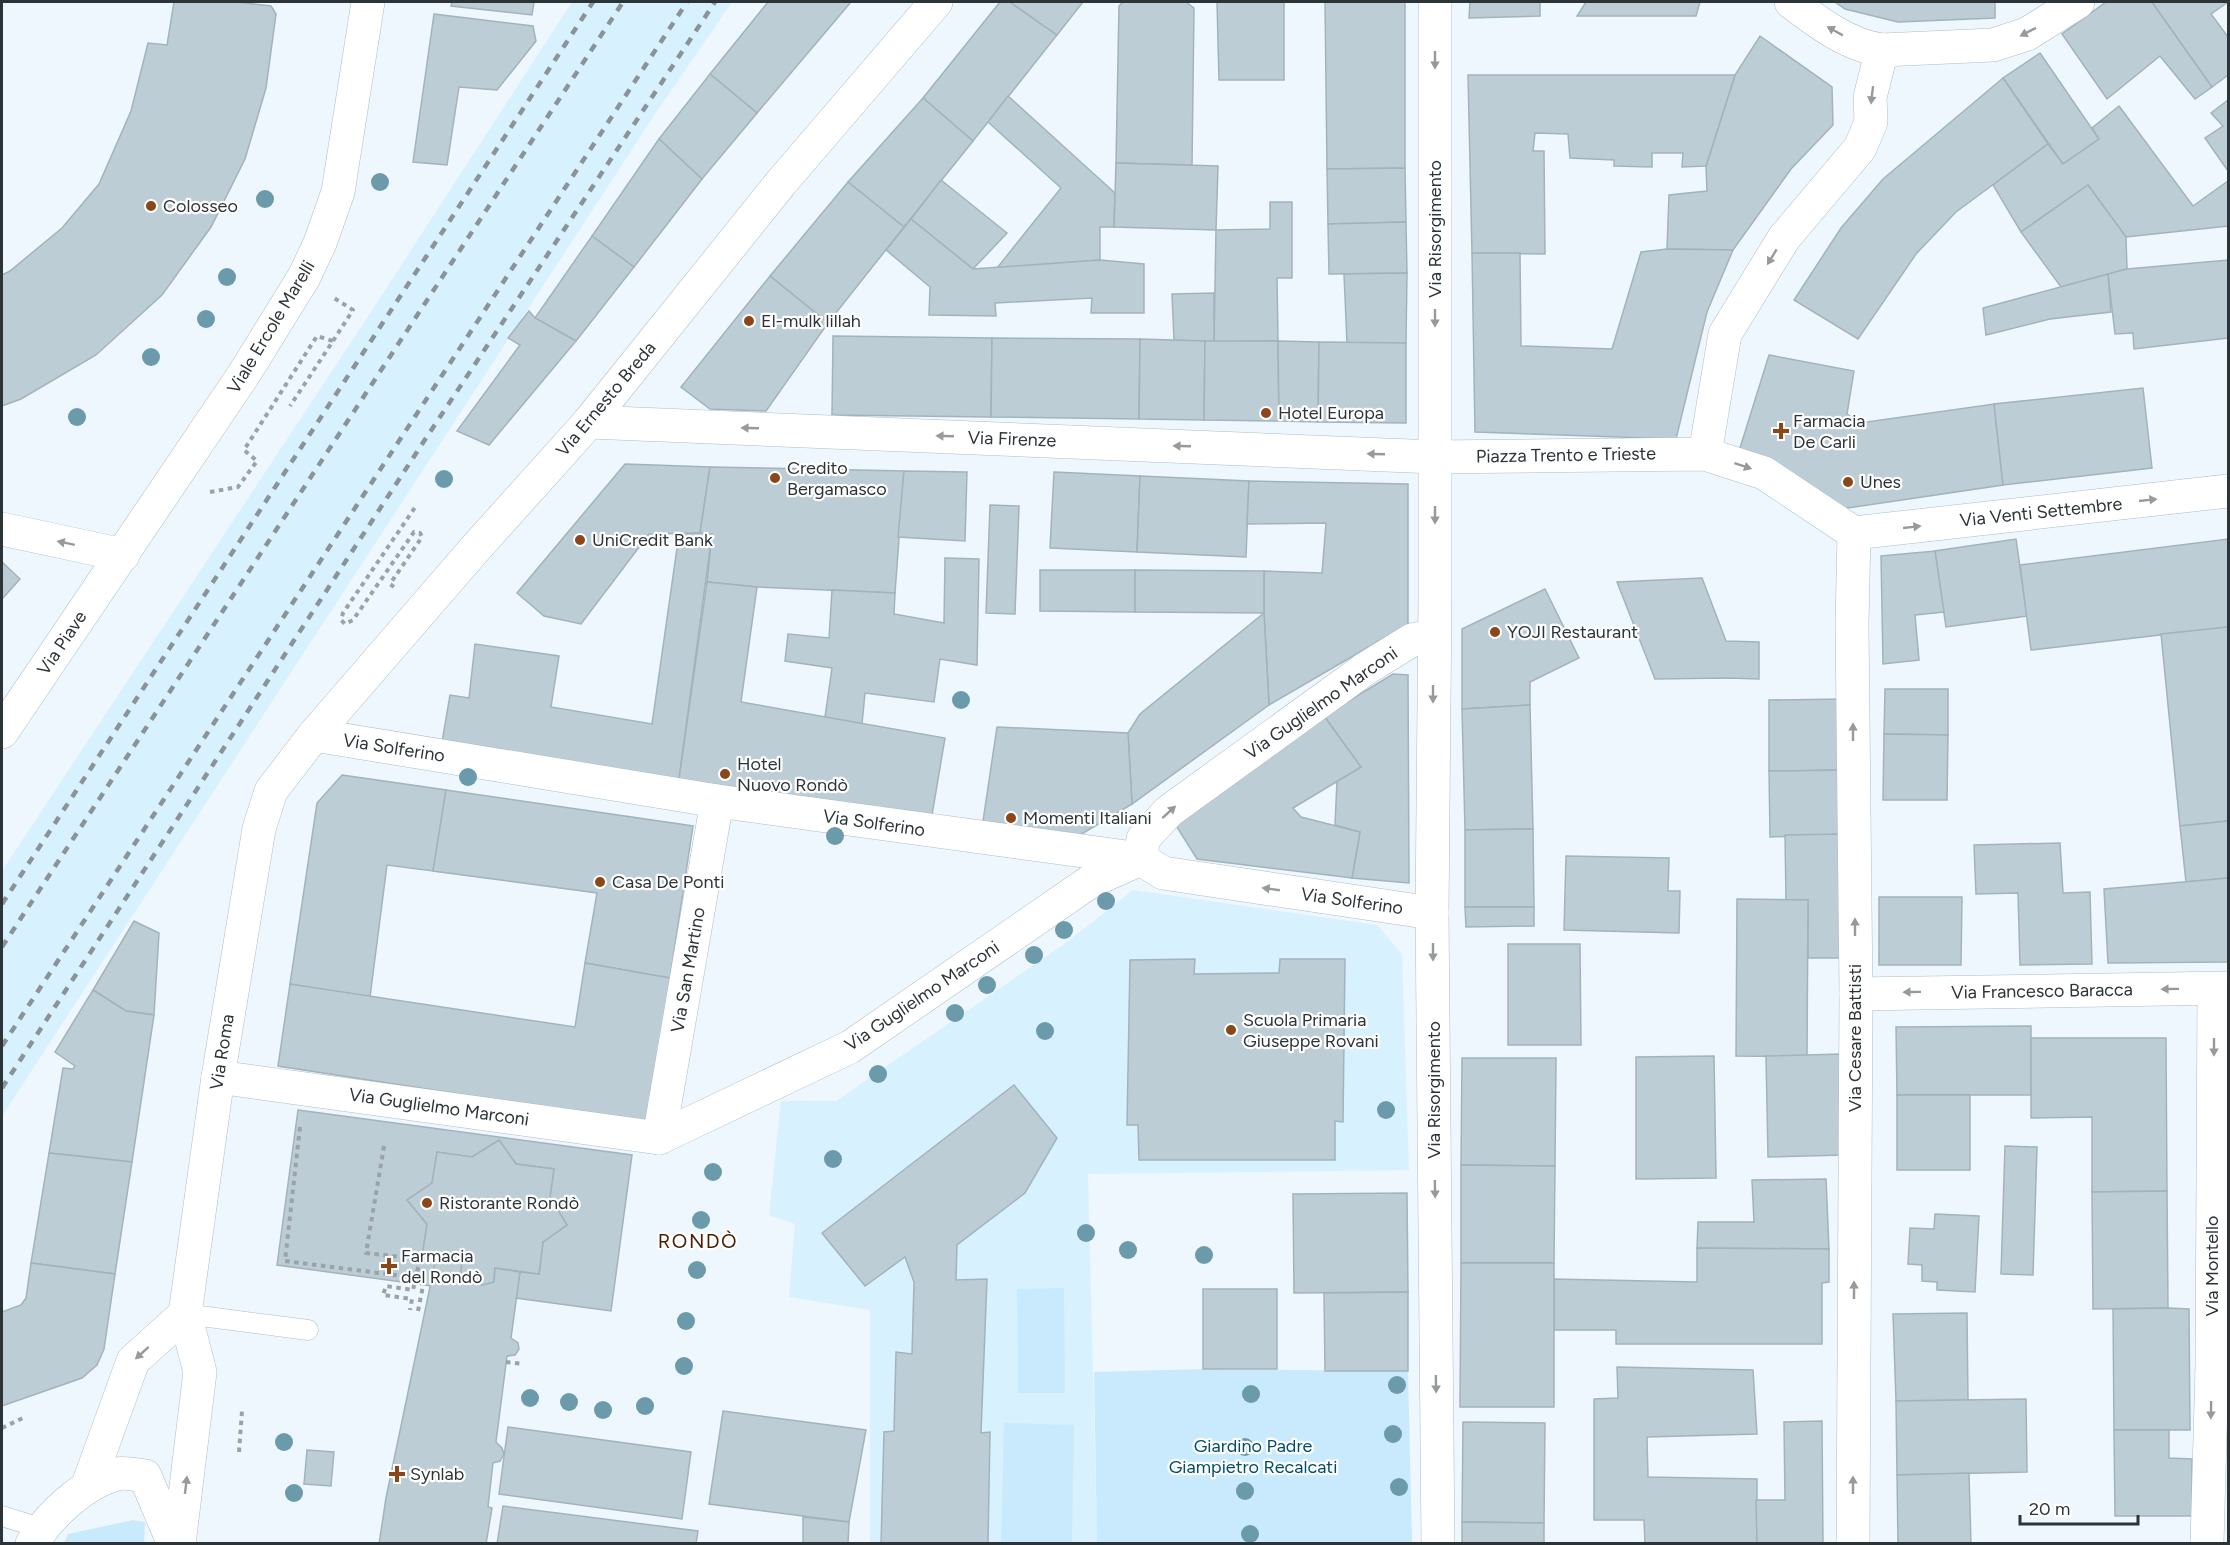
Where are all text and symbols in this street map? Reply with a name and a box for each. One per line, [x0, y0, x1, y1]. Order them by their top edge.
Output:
one-way arrow [1826, 26, 1843, 36]
one-way arrow [2020, 27, 2037, 37]
one-way arrow [1430, 50, 1440, 69]
one-way arrow [1867, 86, 1876, 105]
street label: Via Risorgimento [1424, 160, 1446, 298]
place label: Colosseo [163, 195, 238, 217]
marker: Colosseo [144, 199, 158, 213]
one-way arrow [1767, 249, 1778, 265]
street label: Viale Ercole Marelli [223, 256, 319, 398]
one-way arrow [1430, 308, 1440, 327]
place label: El-mulk lillah [761, 310, 861, 332]
marker: El-mulk lillah [742, 314, 756, 328]
street label: Via Ernesto Breda [551, 337, 661, 461]
place label: Hotel Europa [1278, 402, 1384, 424]
marker: Hotel Europa [1259, 406, 1273, 420]
place label: Farmacia De Carli [1793, 410, 1866, 453]
one-way arrow [740, 424, 759, 433]
marker: Farmacia De Carli [1774, 424, 1788, 438]
street label: Via Firenze [967, 426, 1057, 452]
one-way arrow [935, 432, 954, 441]
one-way arrow [1172, 442, 1191, 451]
street label: Piazza Trento e Trieste [1476, 442, 1656, 468]
one-way arrow [1367, 450, 1386, 459]
place label: Credito Bergamasco [787, 457, 887, 500]
one-way arrow [1734, 462, 1752, 471]
marker: Credito Bergamasco [768, 471, 782, 485]
place label: Unes [1860, 471, 1901, 493]
marker: Unes [1841, 475, 1855, 489]
street label: Via Venti Settembre [1959, 493, 2124, 531]
one-way arrow [2138, 495, 2157, 505]
one-way arrow [1430, 506, 1440, 525]
one-way arrow [1903, 522, 1922, 532]
place label: UniCredit Bank [592, 529, 713, 551]
marker: UniCredit Bank [573, 533, 587, 547]
one-way arrow [56, 538, 75, 547]
street label: Via Piave [32, 606, 92, 679]
place label: YOJI Restaurant [1507, 621, 1638, 643]
marker: YOJI Restaurant [1488, 625, 1502, 639]
street label: Via Guglielmo Marconi [1240, 642, 1402, 764]
one-way arrow [1428, 684, 1438, 703]
one-way arrow [1848, 723, 1858, 742]
street label: Via Solferino [341, 729, 447, 767]
place label: Hotel Nuovo Rondò [737, 753, 848, 796]
marker: Hotel Nuovo Rondò [718, 767, 732, 781]
street label: Via Solferino [822, 805, 926, 841]
one-way arrow [1162, 805, 1177, 819]
place label: Momenti Italiani [1023, 807, 1152, 829]
marker: Momenti Italiani [1004, 811, 1018, 825]
place label: Casa De Ponti [612, 871, 725, 893]
marker: Casa De Ponti [593, 875, 607, 889]
street label: Via Solferino [1300, 883, 1404, 919]
one-way arrow [1261, 885, 1280, 894]
street label: Via San Martino [666, 906, 710, 1034]
one-way arrow [1850, 918, 1860, 937]
street label: Via Guglielmo Marconi [841, 936, 1003, 1056]
one-way arrow [1428, 942, 1438, 961]
street label: Via Cesare Battisti [1844, 964, 1866, 1112]
street label: Via Francesco Baracca [1951, 978, 2133, 1004]
one-way arrow [2161, 984, 2180, 994]
one-way arrow [1903, 987, 1922, 997]
place label: Scuola Primaria Giuseppe Rovani [1243, 1009, 1379, 1052]
street label: Via Roma [205, 1013, 239, 1091]
street label: Via Risorgimento [1423, 1021, 1445, 1159]
marker: Scuola Primaria Giuseppe Rovani [1224, 1023, 1238, 1037]
one-way arrow [2209, 1038, 2219, 1057]
street label: Via Guglielmo Marconi [348, 1083, 530, 1131]
one-way arrow [1430, 1179, 1439, 1198]
place label: Ristorante Rondò [439, 1192, 579, 1214]
marker: Ristorante Rondò [420, 1196, 434, 1210]
street label: Via Montello [2201, 1216, 2223, 1316]
district label: RONDÒ [658, 1229, 738, 1253]
place label: Farmacia del Rondò [401, 1245, 483, 1288]
marker: Farmacia del Rondò [382, 1259, 396, 1273]
one-way arrow [1849, 1281, 1859, 1300]
one-way arrow [135, 1346, 150, 1359]
one-way arrow [1431, 1374, 1441, 1393]
one-way arrow [2206, 1401, 2215, 1420]
park label: Giardino Padre Giampietro Recalcati [1169, 1435, 1337, 1478]
place label: Synlab [410, 1463, 464, 1485]
marker: Synlab [388, 1465, 406, 1483]
one-way arrow [181, 1476, 191, 1495]
one-way arrow [1848, 1476, 1858, 1495]
scale bar [2020, 1488, 2138, 1526]
text: 20 m [2029, 1498, 2070, 1520]

